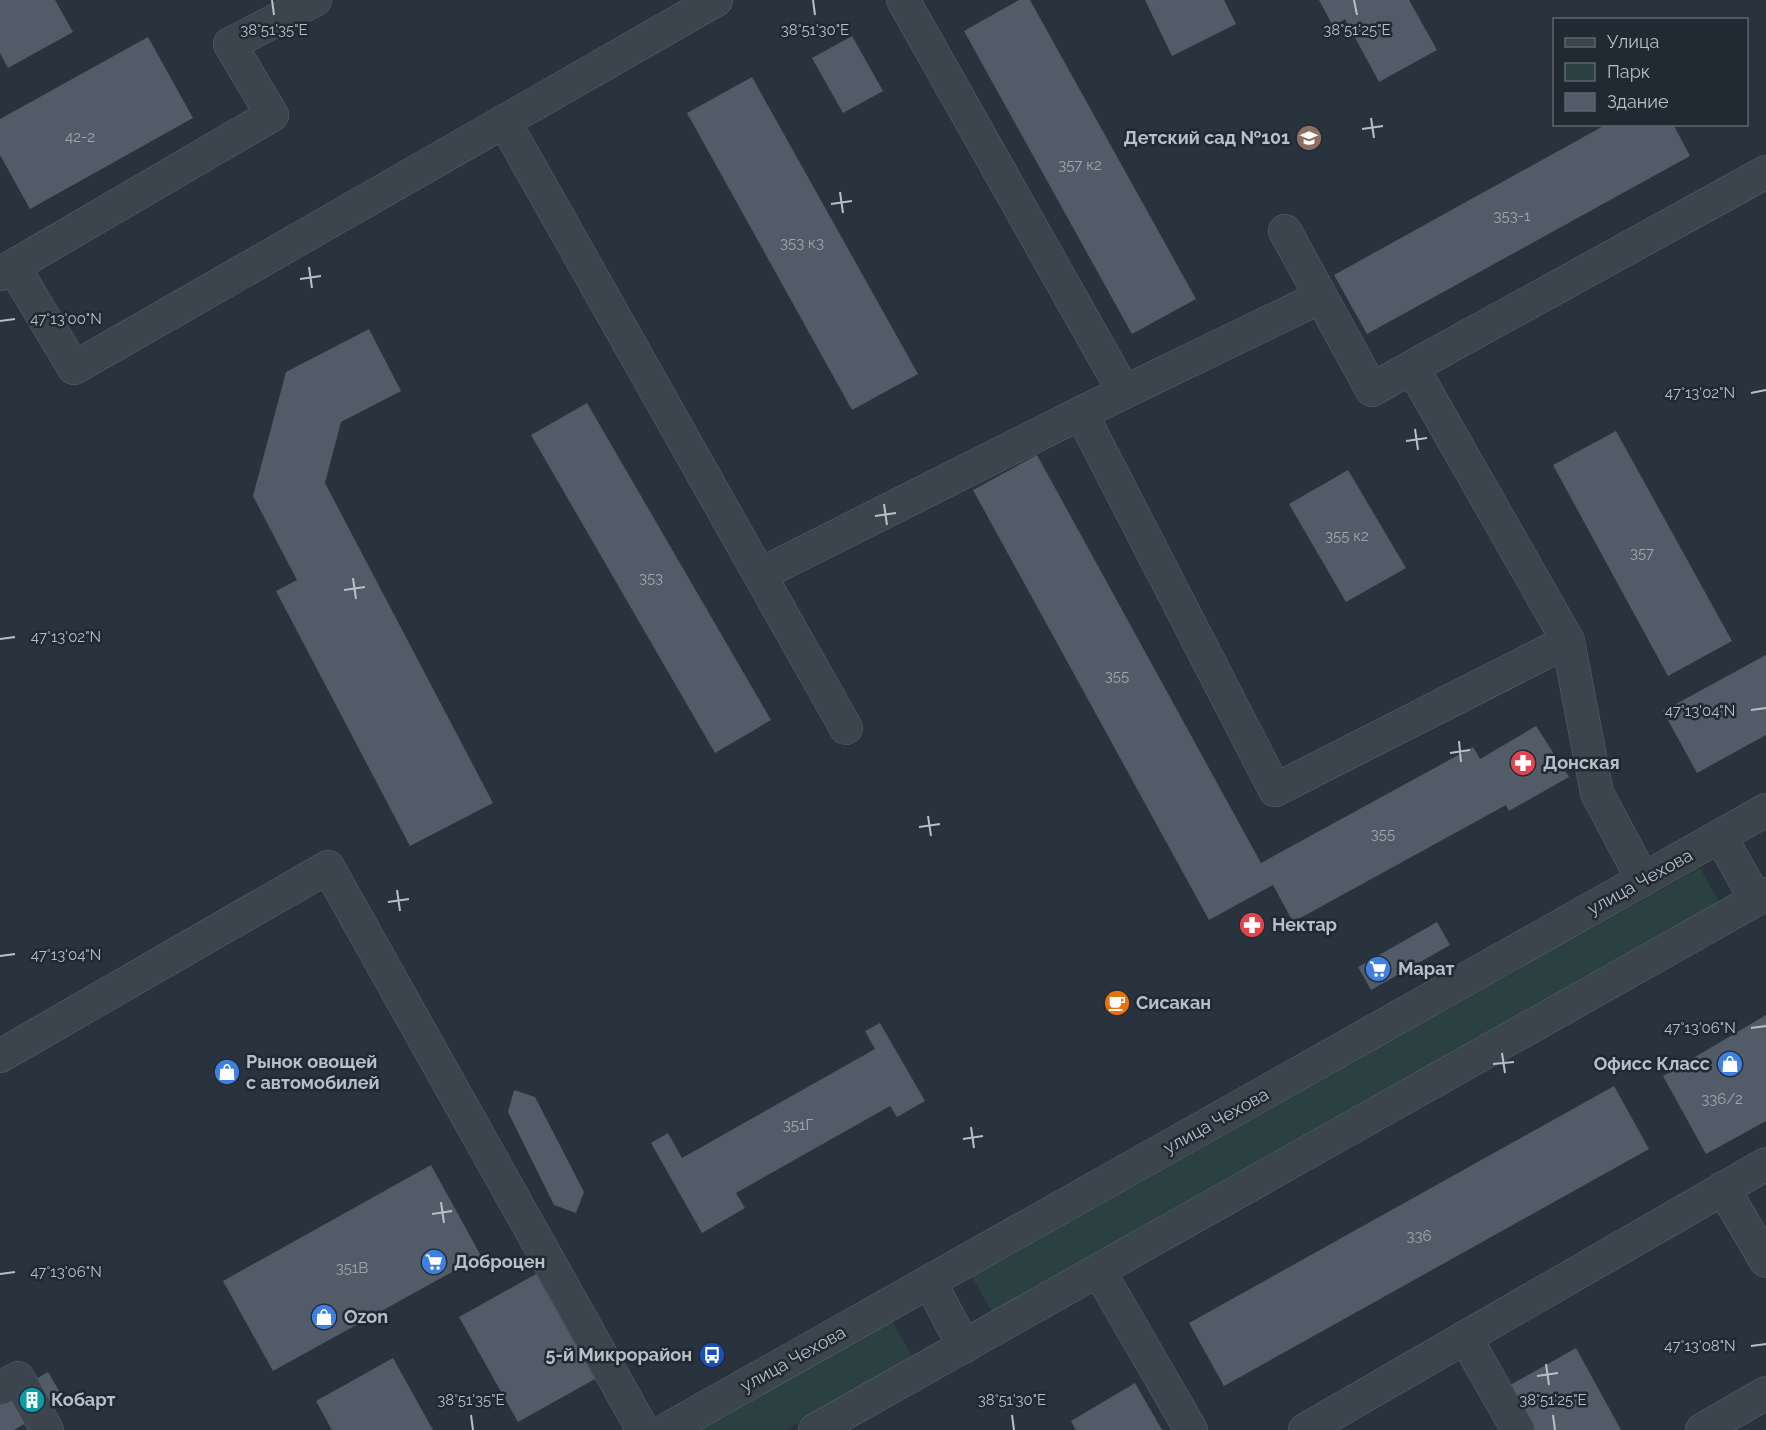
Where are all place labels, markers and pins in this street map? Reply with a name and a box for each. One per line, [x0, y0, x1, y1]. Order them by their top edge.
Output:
school or university icon: Детский сад №101 [1294, 123, 1324, 153]
place label: Детский сад №101 [1123, 127, 1290, 148]
pharmacy icon: Донская [1508, 748, 1538, 778]
place label: Донская [1543, 752, 1620, 773]
pharmacy icon: Нектар [1237, 910, 1267, 940]
place label: Нектар [1272, 914, 1337, 935]
supermarket icon: Марат [1363, 954, 1393, 984]
place label: Марат [1398, 958, 1454, 979]
cafe icon: Сисакан [1102, 988, 1132, 1018]
place label: Сисакан [1136, 992, 1211, 1013]
shop icon: Офисс Класс [1715, 1049, 1745, 1079]
place label: Рынок овощей с автомобилей [246, 1051, 380, 1093]
place label: Офисс Класс [1594, 1053, 1710, 1074]
shop icon: Рынок овощей с автомобилей [212, 1057, 242, 1087]
supermarket icon: Доброцен [419, 1247, 449, 1277]
place label: Доброцен [454, 1251, 545, 1272]
shop icon: Ozon [309, 1302, 339, 1332]
place label: Ozon [344, 1306, 388, 1327]
bus stop icon: 5-й Микрорайон [697, 1340, 727, 1370]
place label: 5-й Микрорайон [545, 1344, 692, 1365]
building icon: Кобарт [17, 1385, 47, 1415]
place label: Кобарт [51, 1389, 116, 1410]

